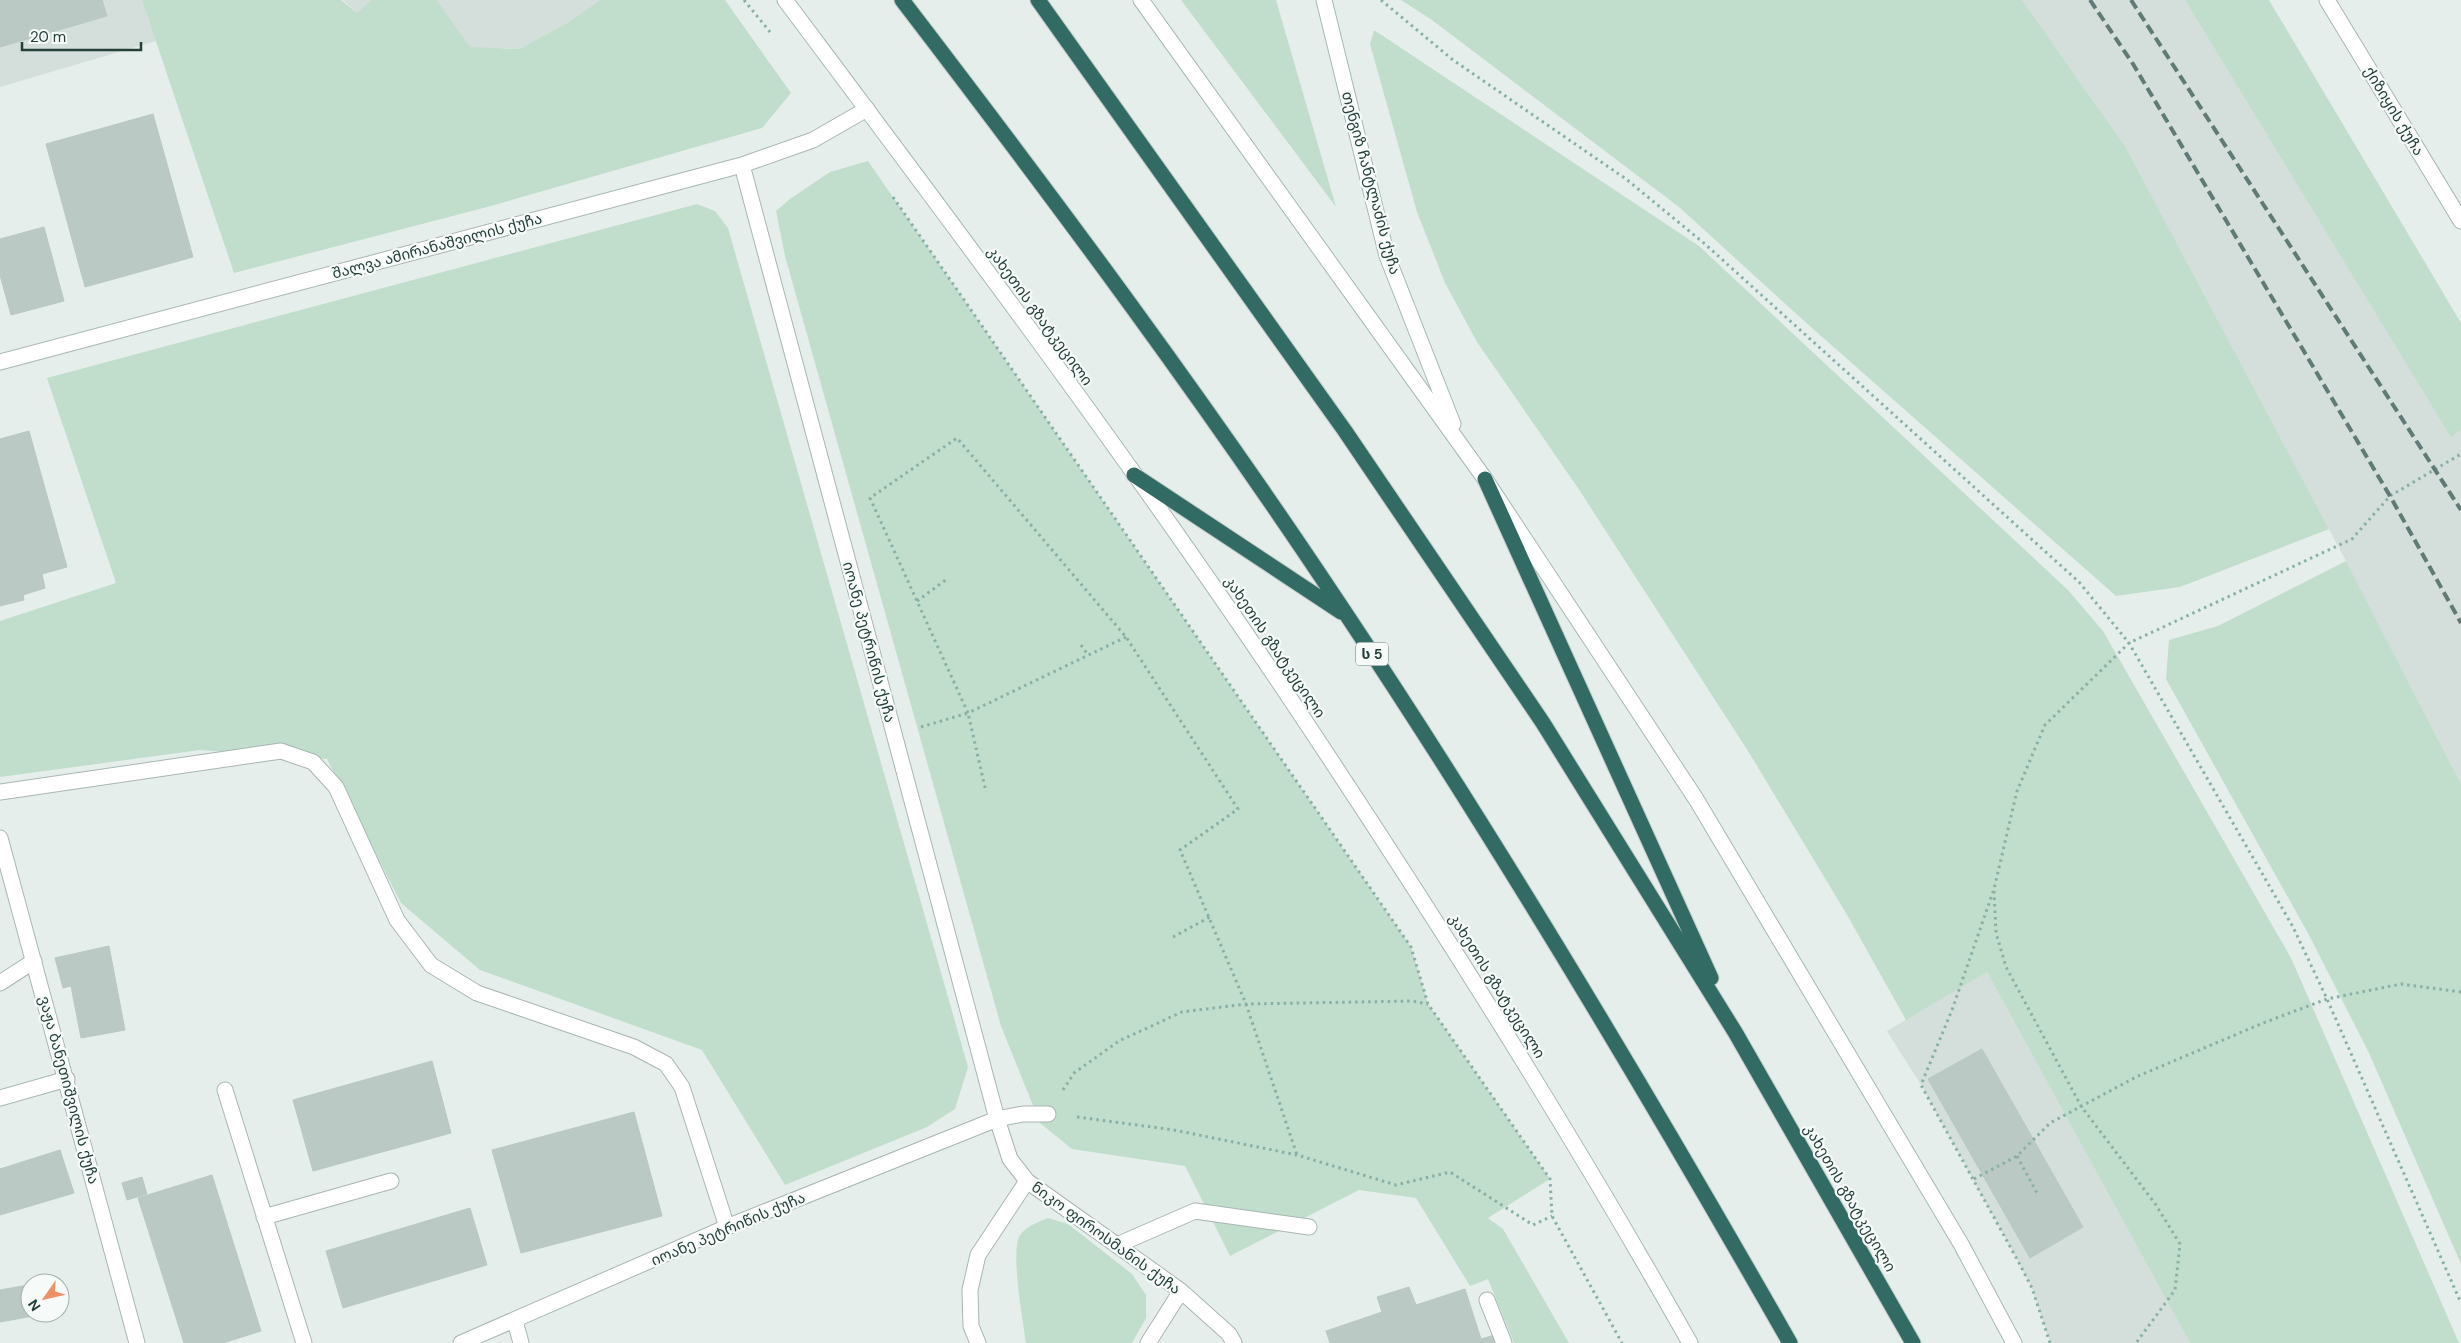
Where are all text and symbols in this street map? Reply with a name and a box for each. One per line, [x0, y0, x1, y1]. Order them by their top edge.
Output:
scale bar [22, 20, 141, 52]
text: 20 m [30, 27, 66, 47]
street label: ქიზიყის ქუჩა [2359, 63, 2429, 159]
street label: თენგიზ ჩანტლაძის ქუჩა [1337, 89, 1405, 277]
street label: შალვა ამირანაშვილის ქუჩა [330, 208, 544, 284]
street label: კახეთის გზატკეცილი [983, 242, 1097, 390]
street label: იოანე პეტრიწის ქუჩა [838, 559, 900, 725]
street label: კახეთის გზატკეცილი [1220, 572, 1330, 722]
road number: ს 5 [1356, 642, 1388, 666]
street label: კახეთის გზატკეცილი [1444, 910, 1550, 1062]
street label: ვაჟა ბანეთიშვილის ქუჩა [34, 994, 104, 1186]
street label: კახეთის გზატკეცილი [1799, 1121, 1901, 1275]
street label: ნიკო ფიროსმანის ქუჩა [1027, 1177, 1185, 1299]
street label: იოანე პეტრიწის ქუჩა [648, 1187, 808, 1271]
north arrow [20, 1273, 70, 1323]
text: N [24, 1296, 45, 1315]

